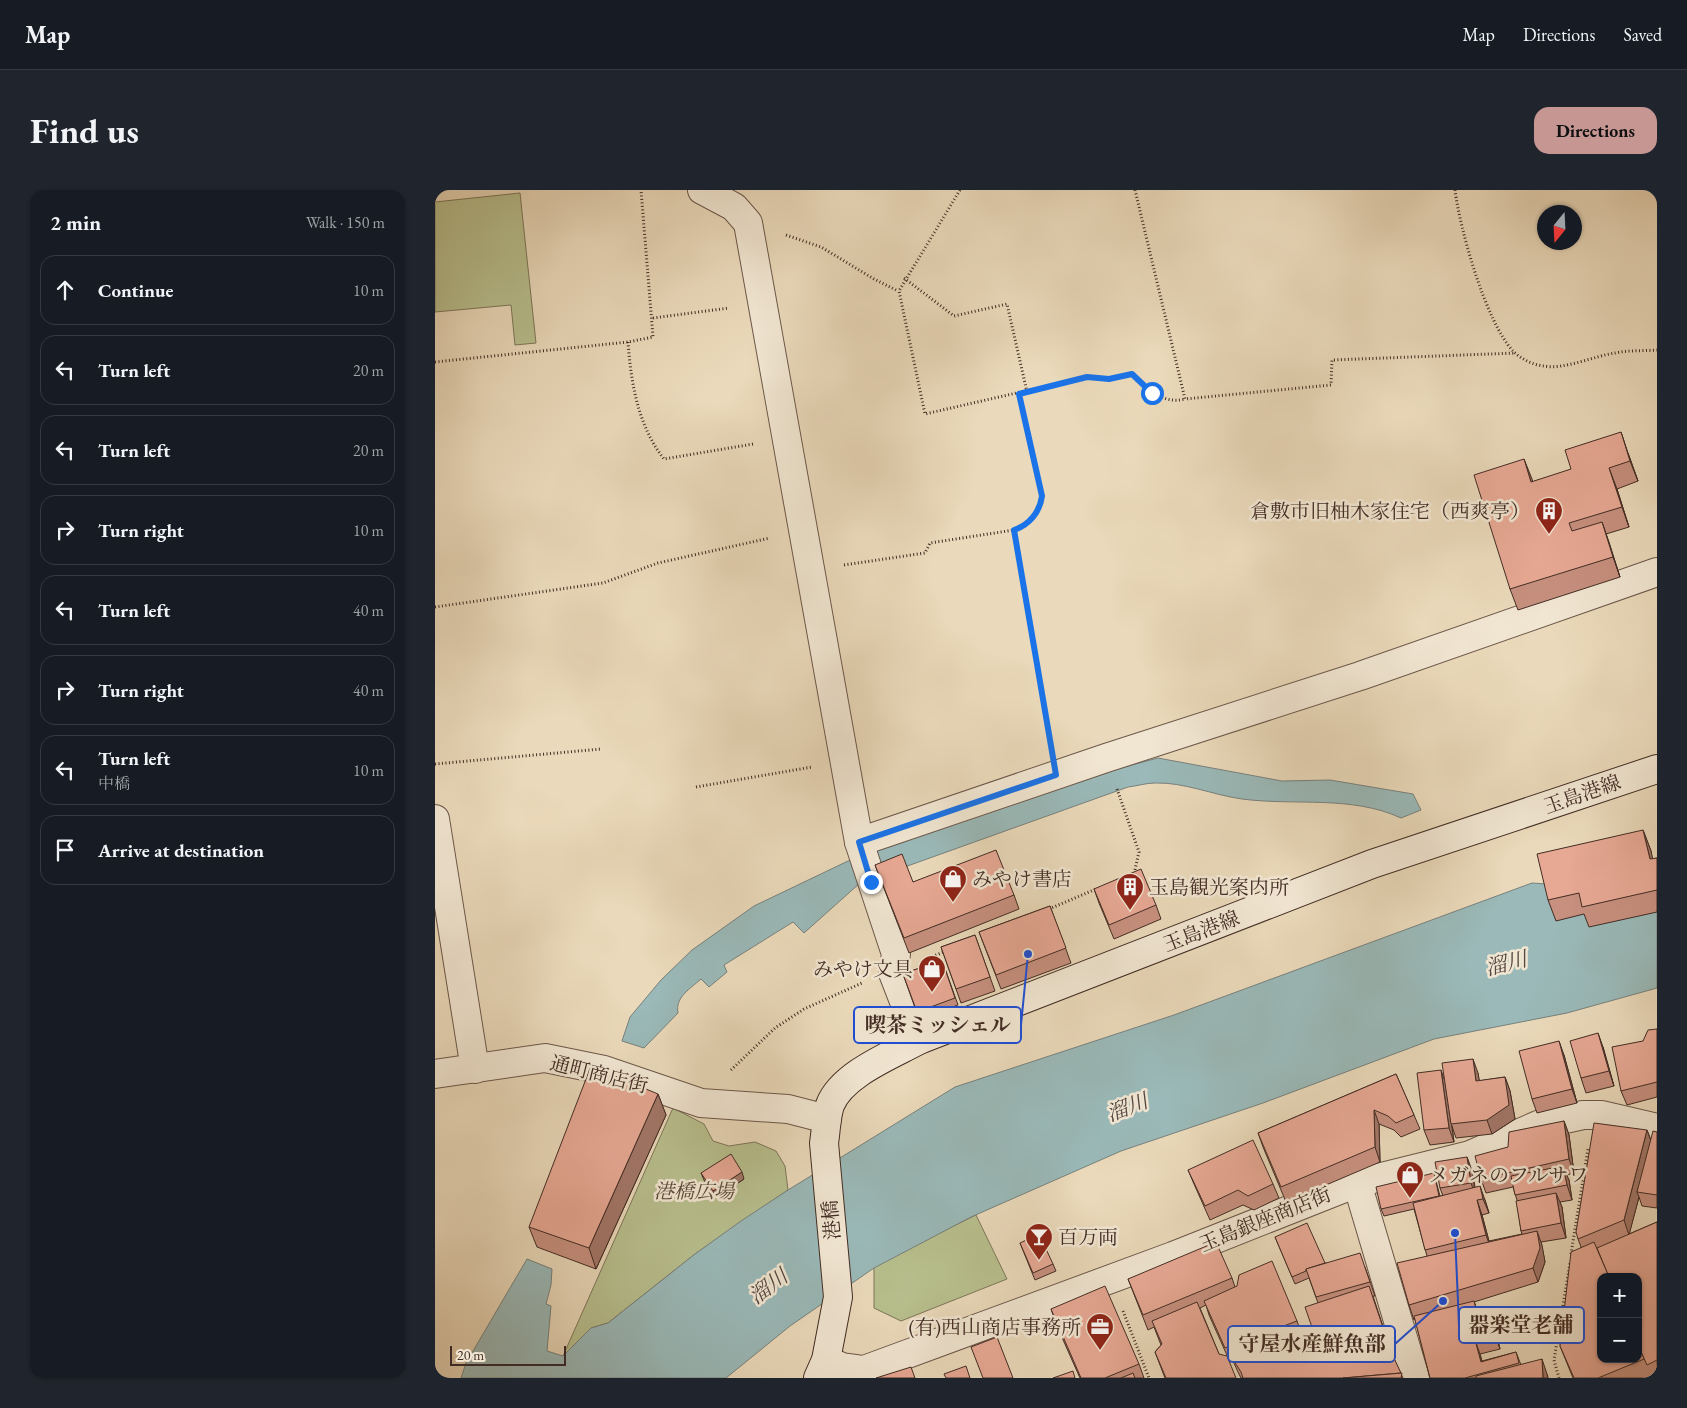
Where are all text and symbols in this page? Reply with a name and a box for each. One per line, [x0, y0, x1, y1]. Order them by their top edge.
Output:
text: Map [25, 19, 70, 50]
text: Map [1463, 23, 1495, 46]
text: Directions [1523, 23, 1595, 46]
text: Saved [1623, 23, 1662, 46]
button: Directions [1534, 107, 1657, 154]
text: Find us [30, 108, 139, 153]
north arrow [1537, 205, 1582, 250]
text: 2 min [50, 209, 101, 236]
text: Walk · 150 m [306, 212, 385, 233]
icon: ahead [51, 276, 79, 304]
text: Continue [98, 278, 173, 303]
text: 10 m [353, 280, 384, 301]
icon: left [51, 356, 79, 384]
text: Turn left [98, 358, 170, 383]
text: 20 m [353, 360, 384, 381]
route start [1141, 382, 1164, 405]
icon: left [51, 436, 79, 464]
text: Turn left [98, 438, 170, 463]
text: 20 m [353, 440, 384, 461]
building icon: 倉敷市旧柚木家住宅（西爽亭） [1534, 496, 1564, 535]
place label: 倉敷市旧柚木家住宅（西爽亭） [1250, 498, 1530, 524]
icon: right [51, 516, 79, 544]
text: Turn right [98, 518, 184, 543]
text: 10 m [353, 520, 384, 541]
icon: left [51, 596, 79, 624]
text: Turn left [98, 598, 170, 623]
text: 40 m [353, 600, 384, 621]
icon: right [51, 676, 79, 704]
text: Turn right [98, 678, 184, 703]
text: 40 m [353, 680, 384, 701]
text: Turn left [98, 746, 170, 771]
icon: left [51, 756, 79, 784]
text: 10 m [353, 760, 384, 781]
street label: 玉島港線 [1540, 769, 1624, 819]
text: 中橋 [98, 773, 130, 794]
icon: arrive [51, 836, 79, 864]
text: Arrive at destination [98, 838, 264, 863]
shop icon: みやけ書店 [938, 864, 968, 903]
place label: みやけ書店 [972, 866, 1072, 892]
route end [860, 871, 883, 894]
building icon: 玉島観光案内所 [1115, 872, 1145, 911]
place label: 玉島観光案内所 [1149, 874, 1289, 900]
street label: 玉島港線 [1159, 905, 1243, 957]
water label: 溜川 [1482, 944, 1532, 981]
shop icon: みやけ文具 [917, 954, 947, 993]
place label: みやけ文具 [813, 956, 913, 982]
callout: 喫茶ミッシェル [854, 1007, 1021, 1043]
text: 喫茶ミッシェル [865, 1011, 1011, 1038]
street label: 通町商店街 [547, 1049, 651, 1099]
water label: 溜川 [1103, 1086, 1153, 1127]
shop icon: メガネのフルサワ [1395, 1160, 1425, 1199]
place label: メガネのフルサワ [1429, 1162, 1588, 1188]
park label: 港橋広場 [654, 1178, 736, 1204]
street label: 玉島銀座商店街 [1195, 1181, 1335, 1257]
street label: 港橋 [816, 1199, 846, 1241]
bar icon: 百万両 [1024, 1222, 1054, 1261]
place label: 百万両 [1058, 1224, 1118, 1250]
water label: 溜川 [743, 1261, 794, 1309]
map controls [1597, 1273, 1642, 1363]
button: + [1597, 1273, 1642, 1318]
callout: 器楽堂老舗 [1459, 1307, 1584, 1343]
text: 器楽堂老舗 [1469, 1311, 1574, 1338]
office icon: (有)西山商店事務所 [1085, 1312, 1115, 1351]
place label: (有)西山商店事務所 [908, 1314, 1081, 1340]
button: − [1597, 1318, 1642, 1363]
callout: 守屋水産鮮魚部 [1228, 1326, 1395, 1362]
text: 守屋水産鮮魚部 [1239, 1330, 1386, 1357]
scale bar [450, 1343, 566, 1366]
text: 20 m [457, 1346, 484, 1364]

